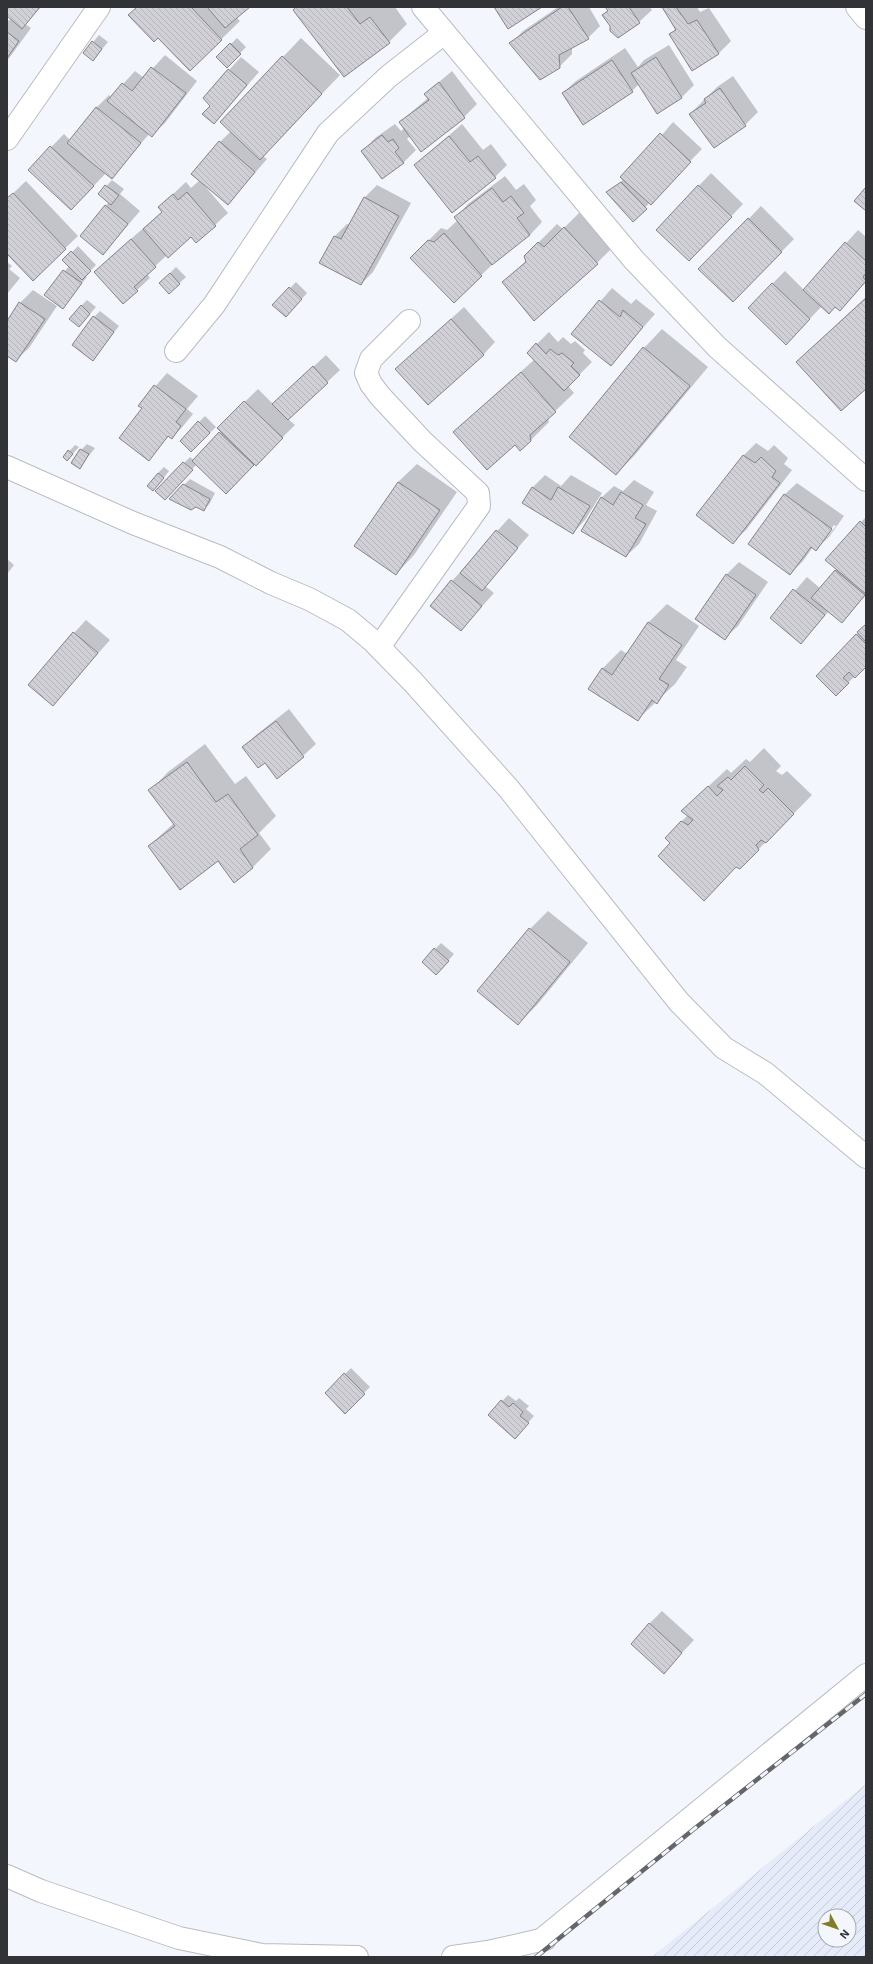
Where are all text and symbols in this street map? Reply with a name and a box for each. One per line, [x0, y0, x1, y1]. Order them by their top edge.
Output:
north arrow [817, 1908, 857, 1948]
text: N [837, 1928, 853, 1942]

